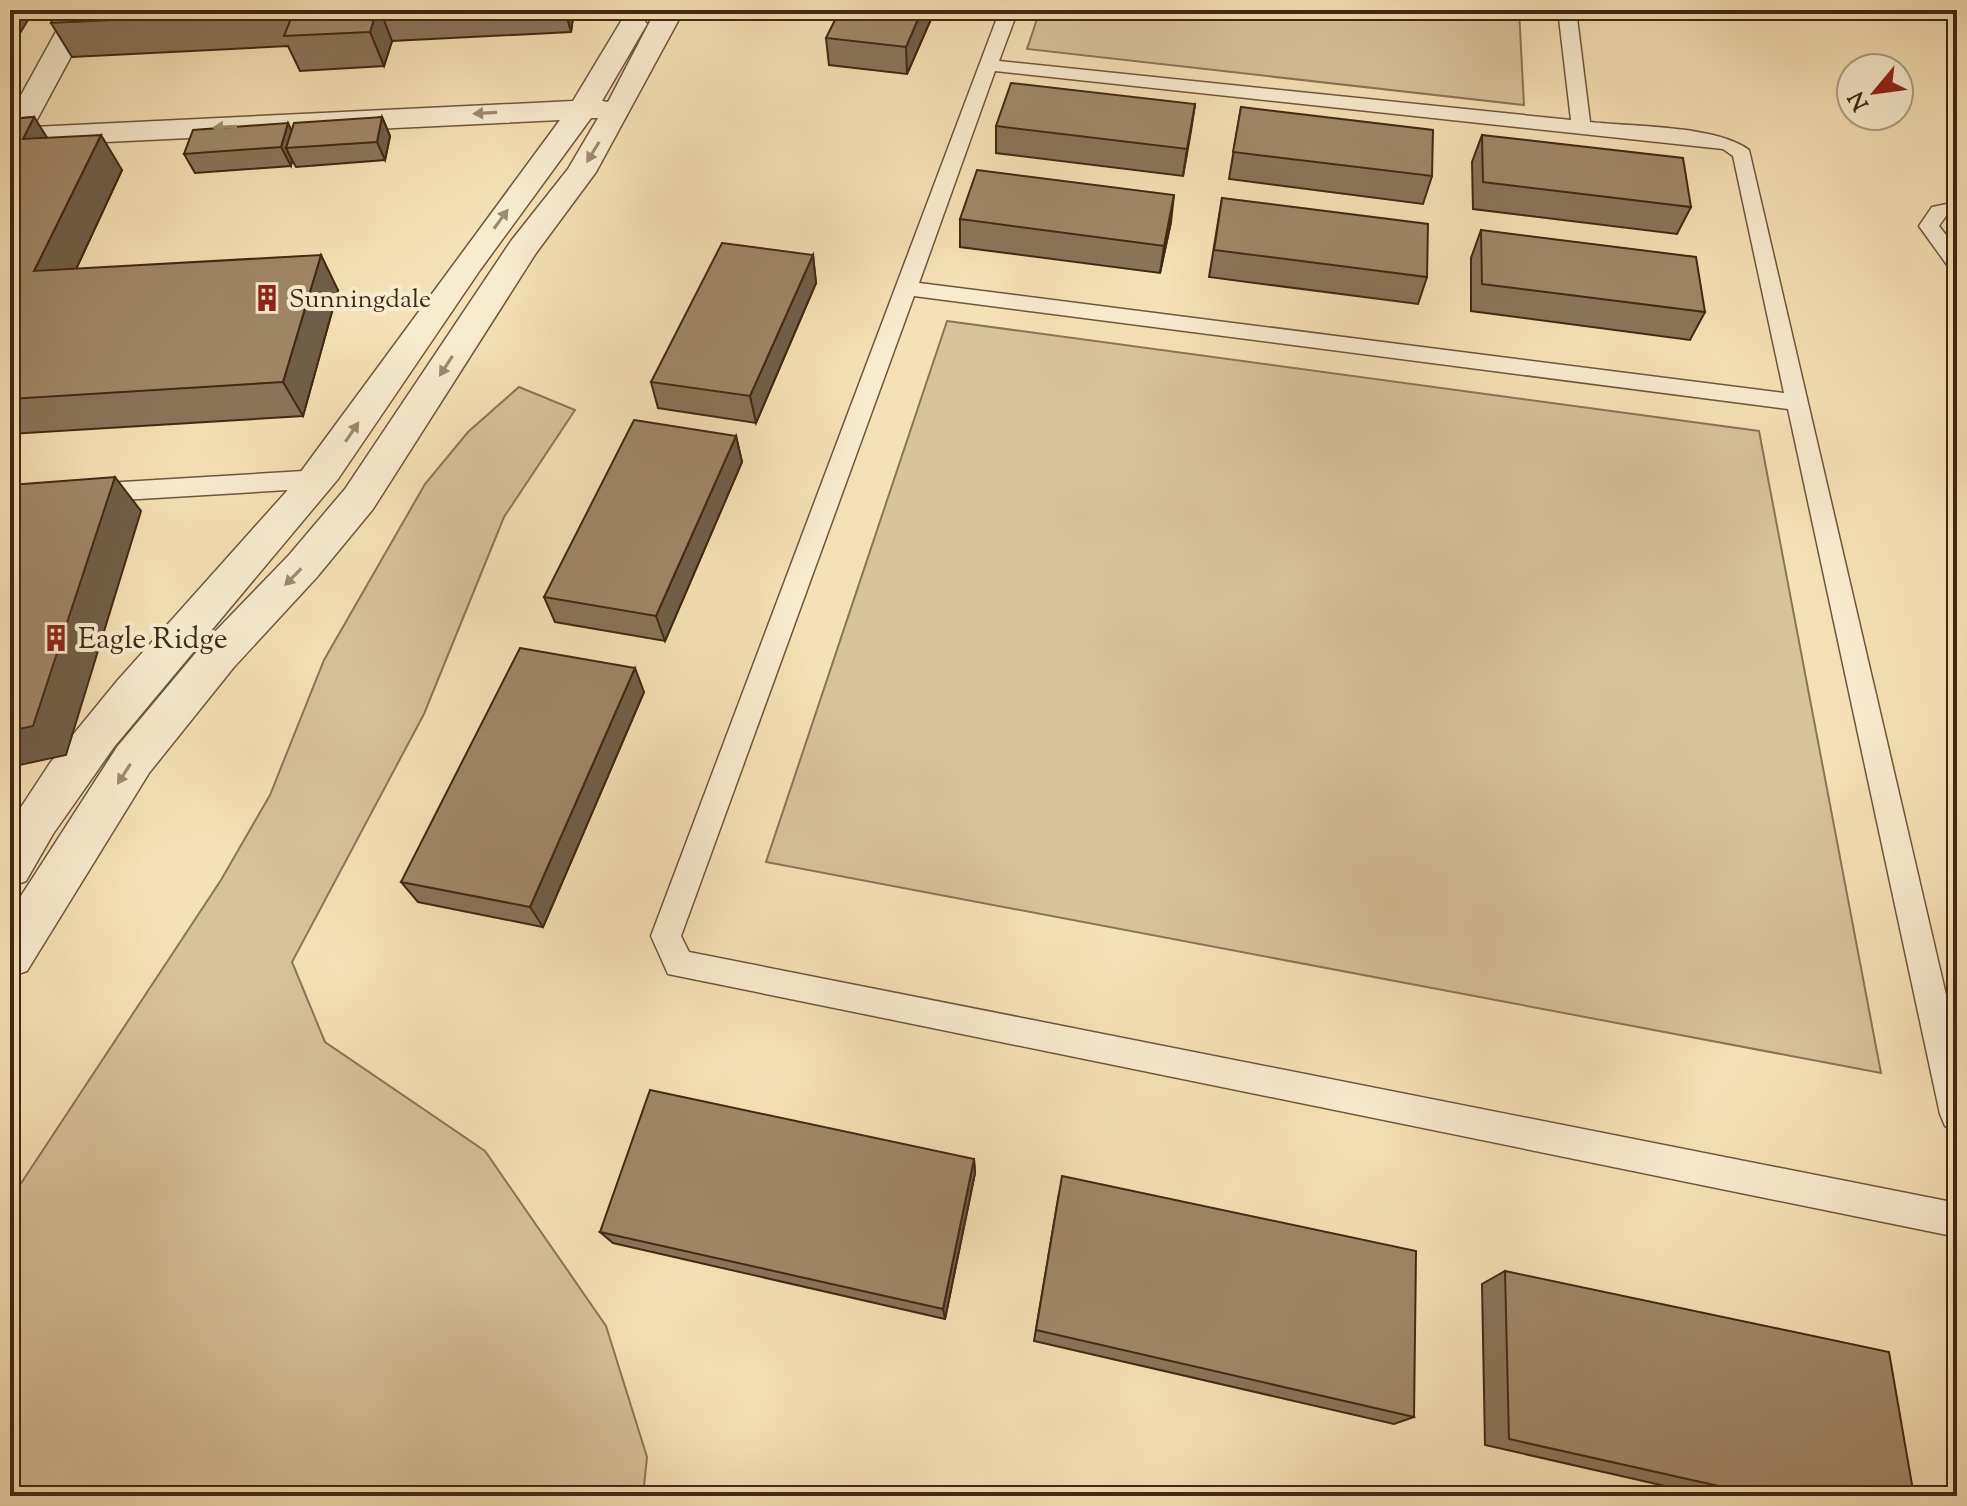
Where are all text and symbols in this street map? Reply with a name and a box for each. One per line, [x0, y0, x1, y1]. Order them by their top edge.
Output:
north arrow [1835, 52, 1915, 132]
text: N [1842, 84, 1878, 116]
one-way arrow [472, 107, 497, 120]
one-way arrow [212, 120, 237, 133]
one-way arrow [586, 141, 600, 163]
one-way arrow [492, 208, 508, 229]
place label: Sunningdale [289, 282, 431, 319]
building icon: Sunningdale [252, 283, 282, 313]
one-way arrow [438, 356, 453, 377]
one-way arrow [344, 422, 359, 443]
one-way arrow [285, 567, 303, 586]
place label: Eagle Ridge [78, 619, 228, 662]
building icon: Eagle Ridge [41, 623, 71, 653]
one-way arrow [117, 763, 132, 784]

